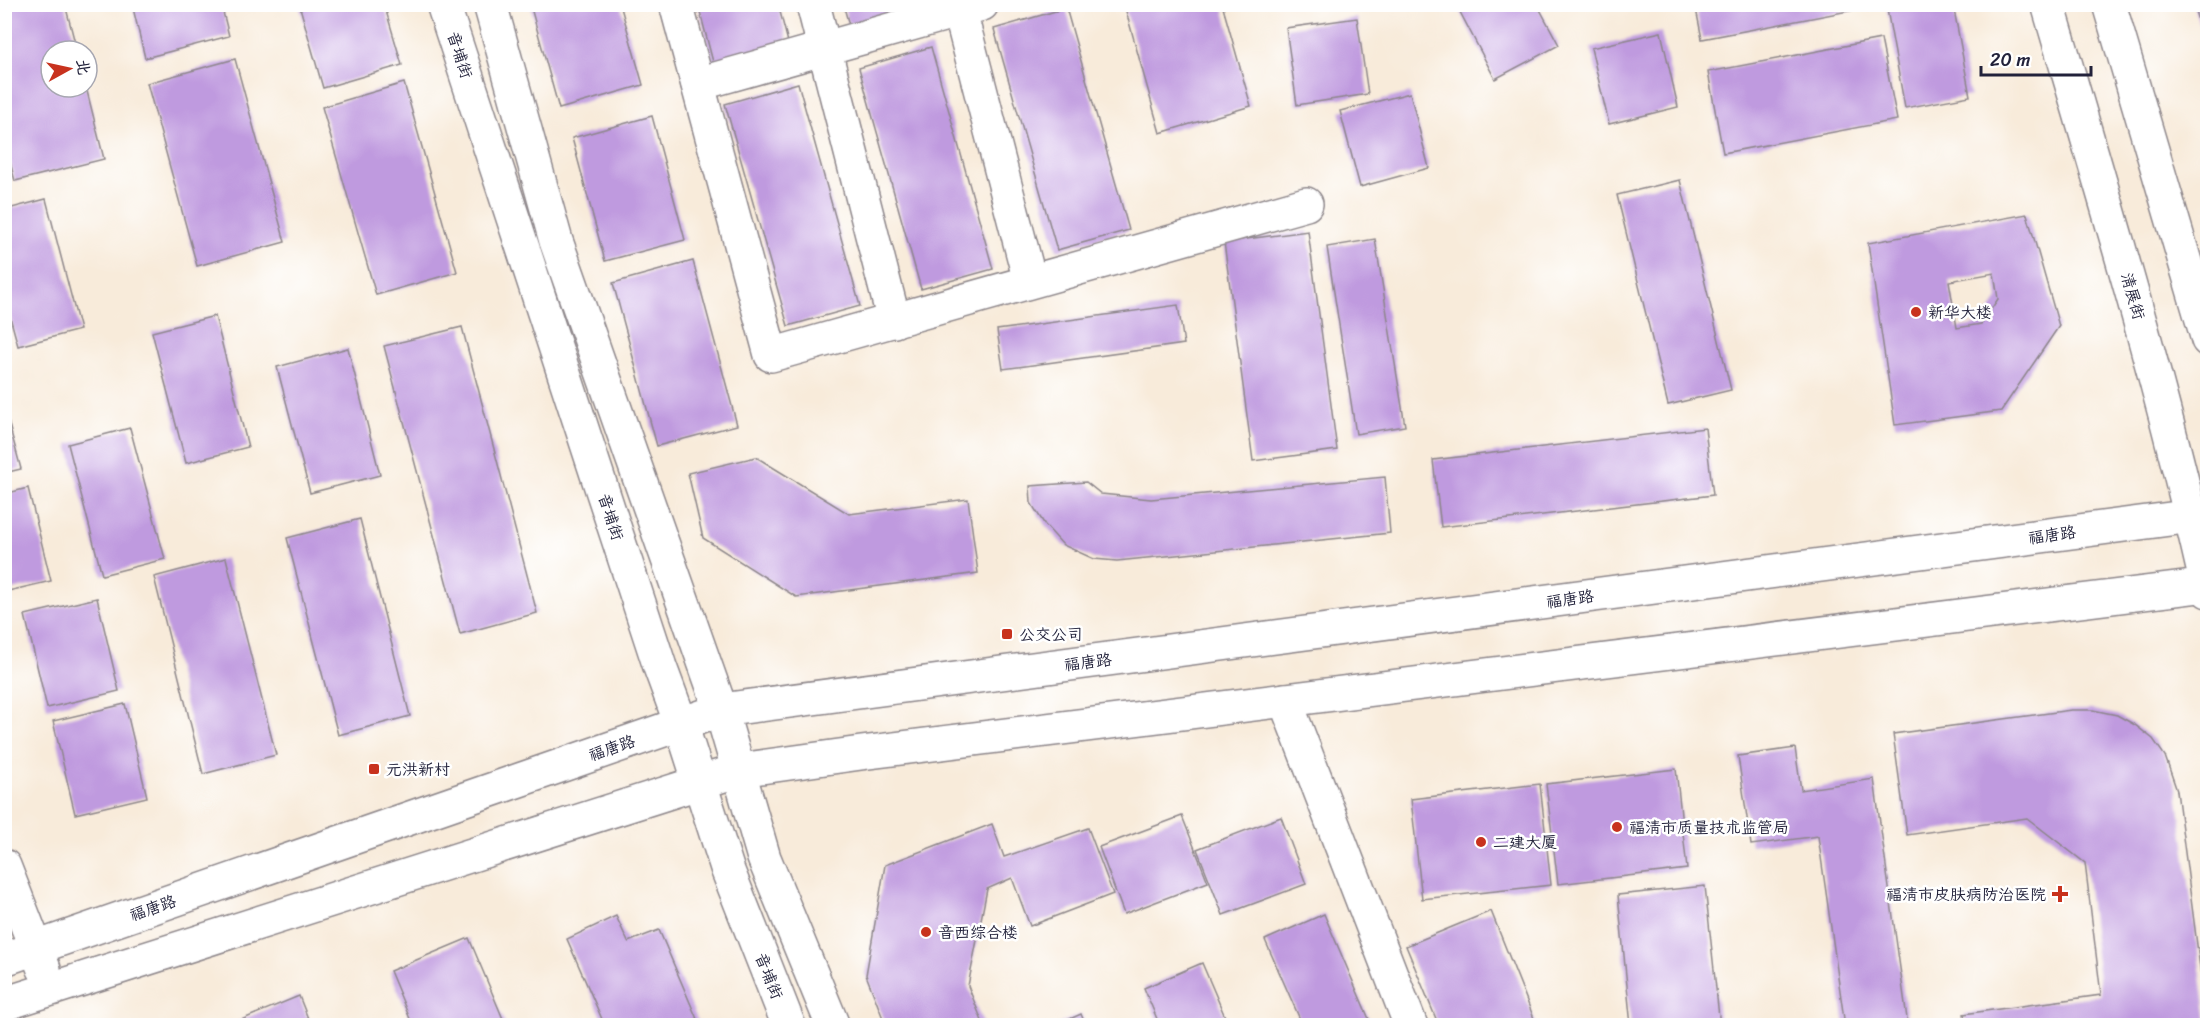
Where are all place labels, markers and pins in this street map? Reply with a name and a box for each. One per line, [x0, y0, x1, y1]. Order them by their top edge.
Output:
place label: 新华大楼 [1928, 298, 1992, 327]
marker: 新华大楼 [1909, 305, 1923, 319]
place label: 公交公司 [1019, 620, 1083, 649]
marker: 公交公司 [1000, 627, 1014, 641]
place label: 元洪新村 [386, 755, 450, 784]
marker: 元洪新村 [367, 762, 381, 776]
place label: 福清市质量技术监管局 [1629, 813, 1789, 842]
marker: 福清市质量技术监管局 [1610, 820, 1624, 834]
place label: 二建大厦 [1493, 828, 1557, 857]
marker: 二建大厦 [1474, 835, 1488, 849]
place label: 福清市皮肤病防治医院 [1886, 880, 2046, 909]
marker: 福清市皮肤病防治医院 [2051, 885, 2069, 903]
place label: 音西综合楼 [938, 918, 1018, 947]
marker: 音西综合楼 [919, 925, 933, 939]

